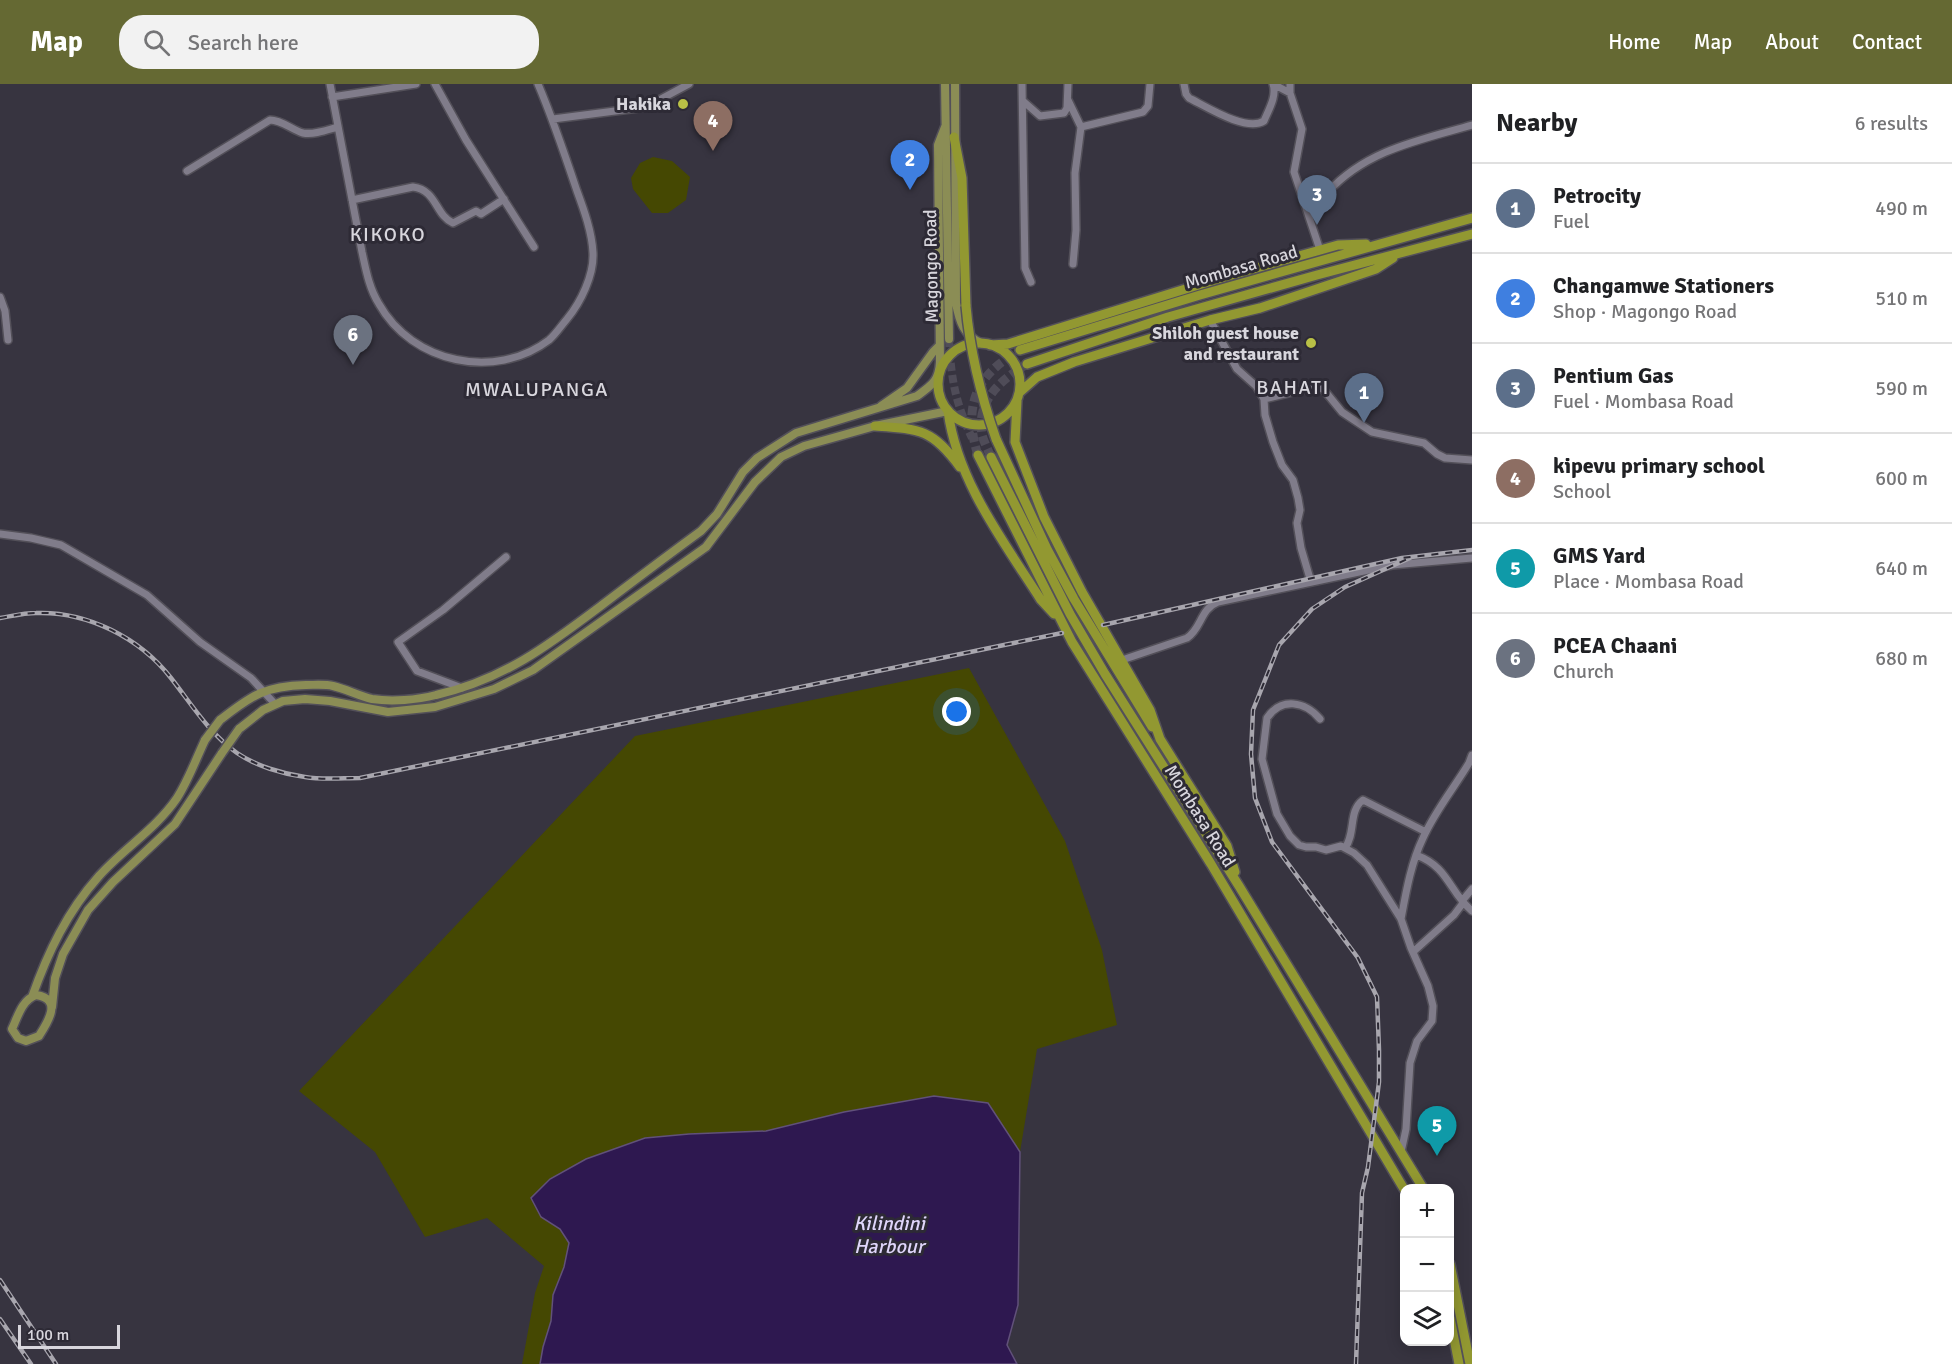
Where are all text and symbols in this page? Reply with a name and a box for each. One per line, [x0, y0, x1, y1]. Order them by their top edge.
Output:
search box [119, 15, 539, 69]
text: Map [30, 25, 83, 59]
icon: search [140, 26, 173, 59]
text: Search here [188, 29, 299, 56]
text: Home [1608, 29, 1661, 55]
text: Map [1694, 29, 1732, 55]
text: About [1765, 29, 1819, 55]
text: Contact [1852, 29, 1922, 55]
place label: Hakika [616, 93, 671, 115]
marker: Hakika [676, 97, 690, 111]
pin: 4 [694, 101, 732, 151]
text: Nearby [1496, 107, 1577, 139]
text: 6 results [1855, 111, 1928, 136]
pin: 2 [890, 141, 930, 190]
pin: 3 [1298, 176, 1336, 225]
text: Petrocity [1553, 182, 1641, 209]
text: 1 [1510, 196, 1521, 221]
text: 490 m [1875, 196, 1928, 221]
street label: Magongo Road [919, 209, 943, 323]
text: Fuel [1553, 209, 1590, 234]
district label: KIKOKO [350, 222, 426, 247]
street label: Mombasa Road [1182, 240, 1300, 294]
text: Changamwe Stationers [1553, 272, 1774, 299]
text: 2 [1510, 286, 1521, 311]
text: 510 m [1875, 286, 1928, 311]
text: Shop · Magongo Road [1553, 299, 1737, 324]
pin: 6 [334, 316, 372, 365]
place label: Shiloh guest house and restaurant [1152, 322, 1299, 365]
marker: Shiloh guest house and restaurant [1304, 336, 1318, 350]
text: Pentium Gas [1553, 362, 1673, 389]
pin: 1 [1344, 374, 1384, 423]
district label: BAHATI [1256, 375, 1330, 400]
text: 3 [1510, 376, 1521, 401]
text: 590 m [1875, 376, 1928, 401]
district label: MWALUPANGA [465, 377, 609, 402]
text: Fuel · Mombasa Road [1553, 389, 1734, 414]
text: kipevu primary school [1553, 452, 1765, 479]
text: 4 [1510, 466, 1521, 491]
text: 600 m [1875, 466, 1928, 491]
text: School [1553, 479, 1611, 504]
text: GMS Yard [1553, 542, 1645, 569]
text: 5 [1510, 556, 1521, 581]
text: 640 m [1875, 556, 1928, 581]
text: Place · Mombasa Road [1553, 569, 1744, 594]
text: PCEA Chaani [1553, 632, 1677, 659]
text: 6 [1510, 646, 1521, 671]
text: 680 m [1875, 646, 1928, 671]
text: Church [1553, 659, 1614, 684]
your location [942, 697, 971, 726]
street label: Mombasa Road [1160, 761, 1240, 871]
pin: 5 [1418, 1106, 1456, 1156]
map controls [1400, 1184, 1454, 1346]
button: + [1400, 1184, 1454, 1238]
water label: Kilindini Harbour [853, 1211, 927, 1259]
button: − [1400, 1238, 1454, 1292]
button: layers [1400, 1292, 1454, 1346]
scale bar [18, 1322, 120, 1350]
text: 100 m [27, 1325, 69, 1345]

